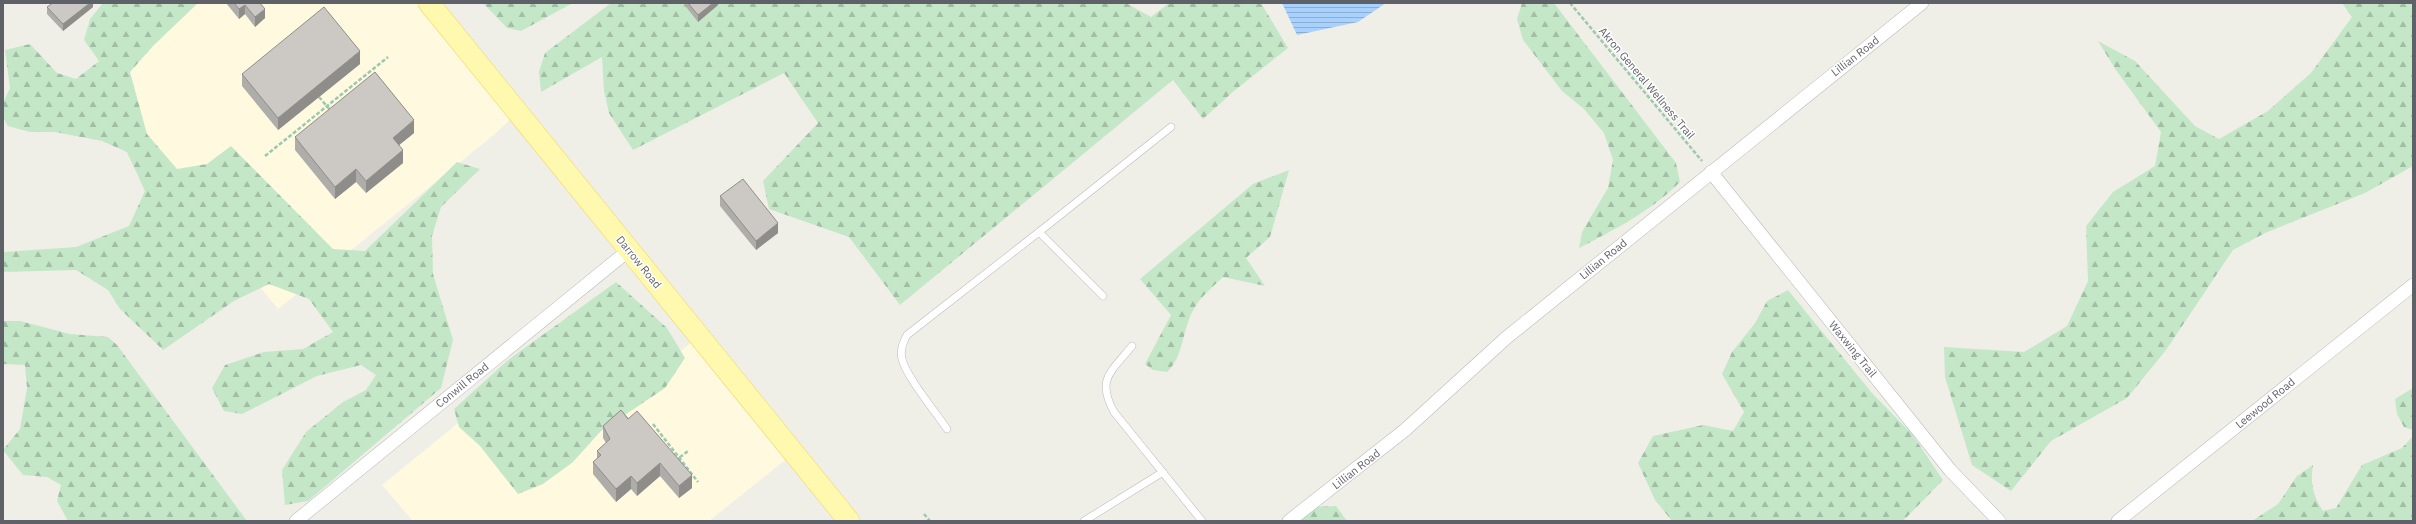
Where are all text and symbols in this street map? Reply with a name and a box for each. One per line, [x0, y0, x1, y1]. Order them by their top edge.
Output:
street label: Akron General Wellness Trail [1596, 24, 1698, 142]
street label: Lillian Road [1828, 33, 1882, 79]
street label: Darrow Road [614, 233, 664, 291]
street label: Lillian Road [1576, 236, 1630, 282]
street label: Waxwing Trail [1826, 318, 1880, 380]
street label: Conwill Road [433, 359, 491, 411]
street label: Leewood Road [2232, 375, 2298, 431]
street label: Lillian Road [1329, 446, 1383, 492]

